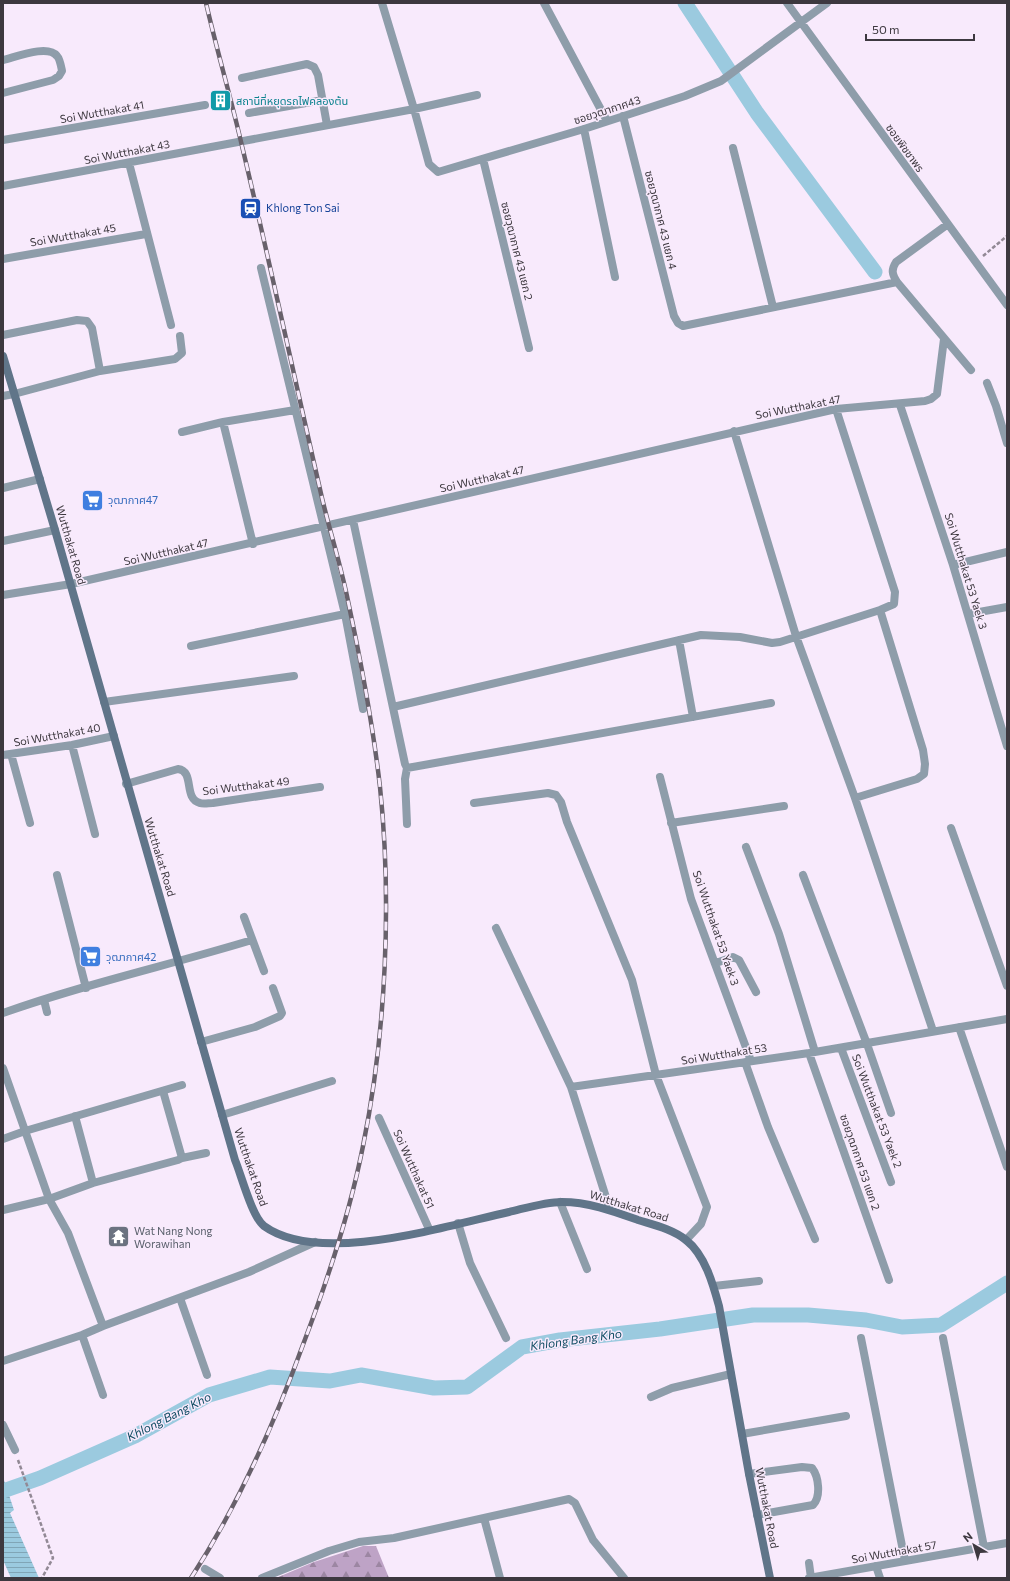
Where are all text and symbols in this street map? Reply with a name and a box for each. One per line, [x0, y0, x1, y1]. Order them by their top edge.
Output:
scale bar [866, 16, 974, 42]
text: 50 m [872, 22, 900, 36]
building icon: สถานีที่หยุดรถไฟคลองต้น [208, 88, 234, 114]
place label: สถานีที่หยุดรถไฟคลองต้น [236, 93, 348, 108]
street label: ซอยวุฒากาศ43 [572, 93, 642, 127]
street label: Soi Wutthakat 41 [59, 98, 145, 125]
street label: ซอยพิชชาพร [884, 121, 927, 174]
street label: Soi Wutthakat 43 [83, 137, 171, 166]
street label: ซอยวุฒากาศ 43 แยก 4 [642, 169, 680, 271]
station icon: Khlong Ton Sai [238, 195, 264, 221]
street label: ซอยวุฒากาศ 43 แยก 2 [498, 200, 536, 302]
place label: Khlong Ton Sai [266, 201, 340, 214]
street label: Soi Wutthakat 45 [29, 221, 117, 248]
street label: Soi Wutthakat 47 [754, 392, 842, 421]
street label: Soi Wutthakat 47 [438, 462, 526, 495]
supermarket icon: วุฒากาศ47 [80, 487, 106, 513]
place label: วุฒากาศ47 [108, 493, 158, 507]
street label: Wutthakat Road [54, 504, 89, 586]
street label: Soi Wutthakat 53 Yaek 3 [943, 511, 990, 631]
street label: Soi Wutthakat 47 [122, 535, 210, 568]
street label: Soi Wutthakat 40 [12, 720, 101, 749]
street label: Soi Wutthakat 49 [202, 774, 290, 797]
street label: Wutthakat Road [142, 816, 179, 898]
street label: Soi Wutthakat 53 Yaek 3 [691, 869, 742, 987]
supermarket icon: วุฒากาศ42 [78, 944, 104, 970]
place label: วุฒากาศ42 [106, 950, 156, 964]
street label: Soi Wutthakat 53 [680, 1040, 768, 1067]
street label: Soi Wutthakat 53 Yaek 2 [850, 1052, 905, 1169]
street label: ซอยวุฒากาศ 53 แยก 2 [837, 1112, 883, 1212]
street label: Wutthakat Road [232, 1126, 271, 1208]
street label: Soi Wutthakat 51 [391, 1127, 438, 1210]
street label: Wutthakat Road [588, 1187, 670, 1224]
temple icon: Wat Nang Nong Worawihan [106, 1224, 132, 1250]
place label: Wat Nang Nong Worawihan [134, 1224, 213, 1250]
water label: Khlong Bang Kho [529, 1326, 623, 1352]
water label: Khlong Bang Kho [124, 1389, 213, 1443]
street label: Wutthakat Road [753, 1466, 782, 1549]
north arrow [954, 1525, 994, 1565]
text: N [960, 1529, 975, 1544]
street label: Soi Wutthakat 57 [850, 1538, 938, 1565]

